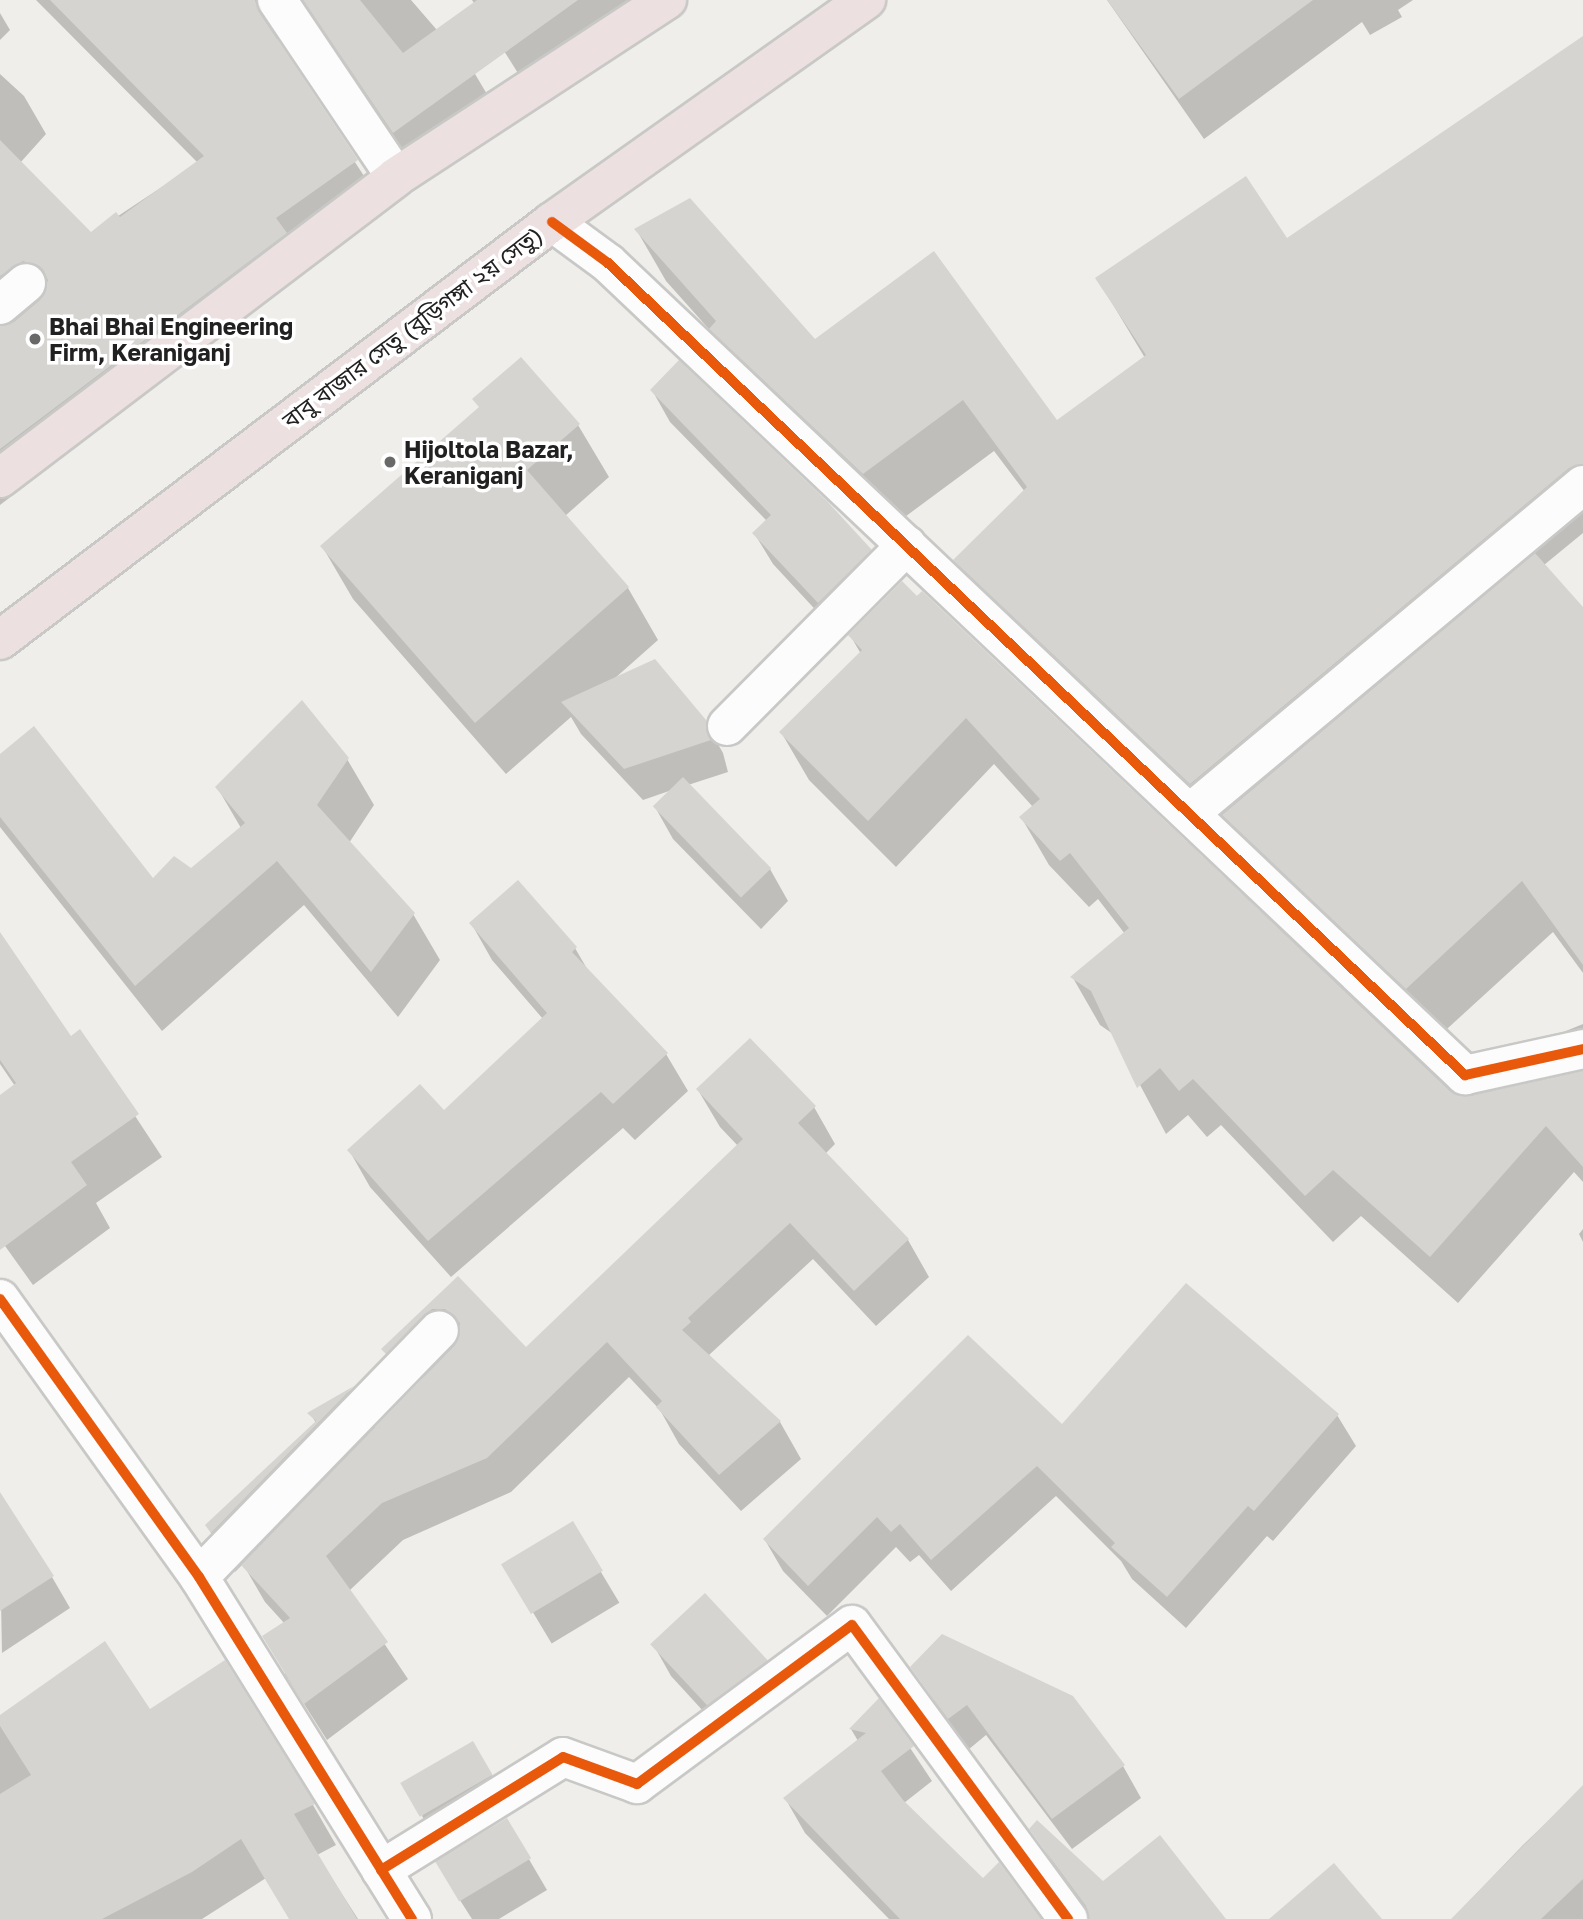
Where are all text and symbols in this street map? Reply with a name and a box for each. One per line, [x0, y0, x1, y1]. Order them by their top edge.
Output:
street label: বাবু বাজার সেতু (বুড়িগঙ্গা ২য় সেতু) [277, 220, 547, 434]
place label: Bhai Bhai Engineering Firm, Keraniganj [49, 312, 293, 366]
marker: Bhai Bhai Engineering Firm, Keraniganj [27, 331, 43, 347]
place label: Hijoltola Bazar, Keraniganj [404, 435, 574, 489]
marker: Hijoltola Bazar, Keraniganj [382, 454, 398, 470]

